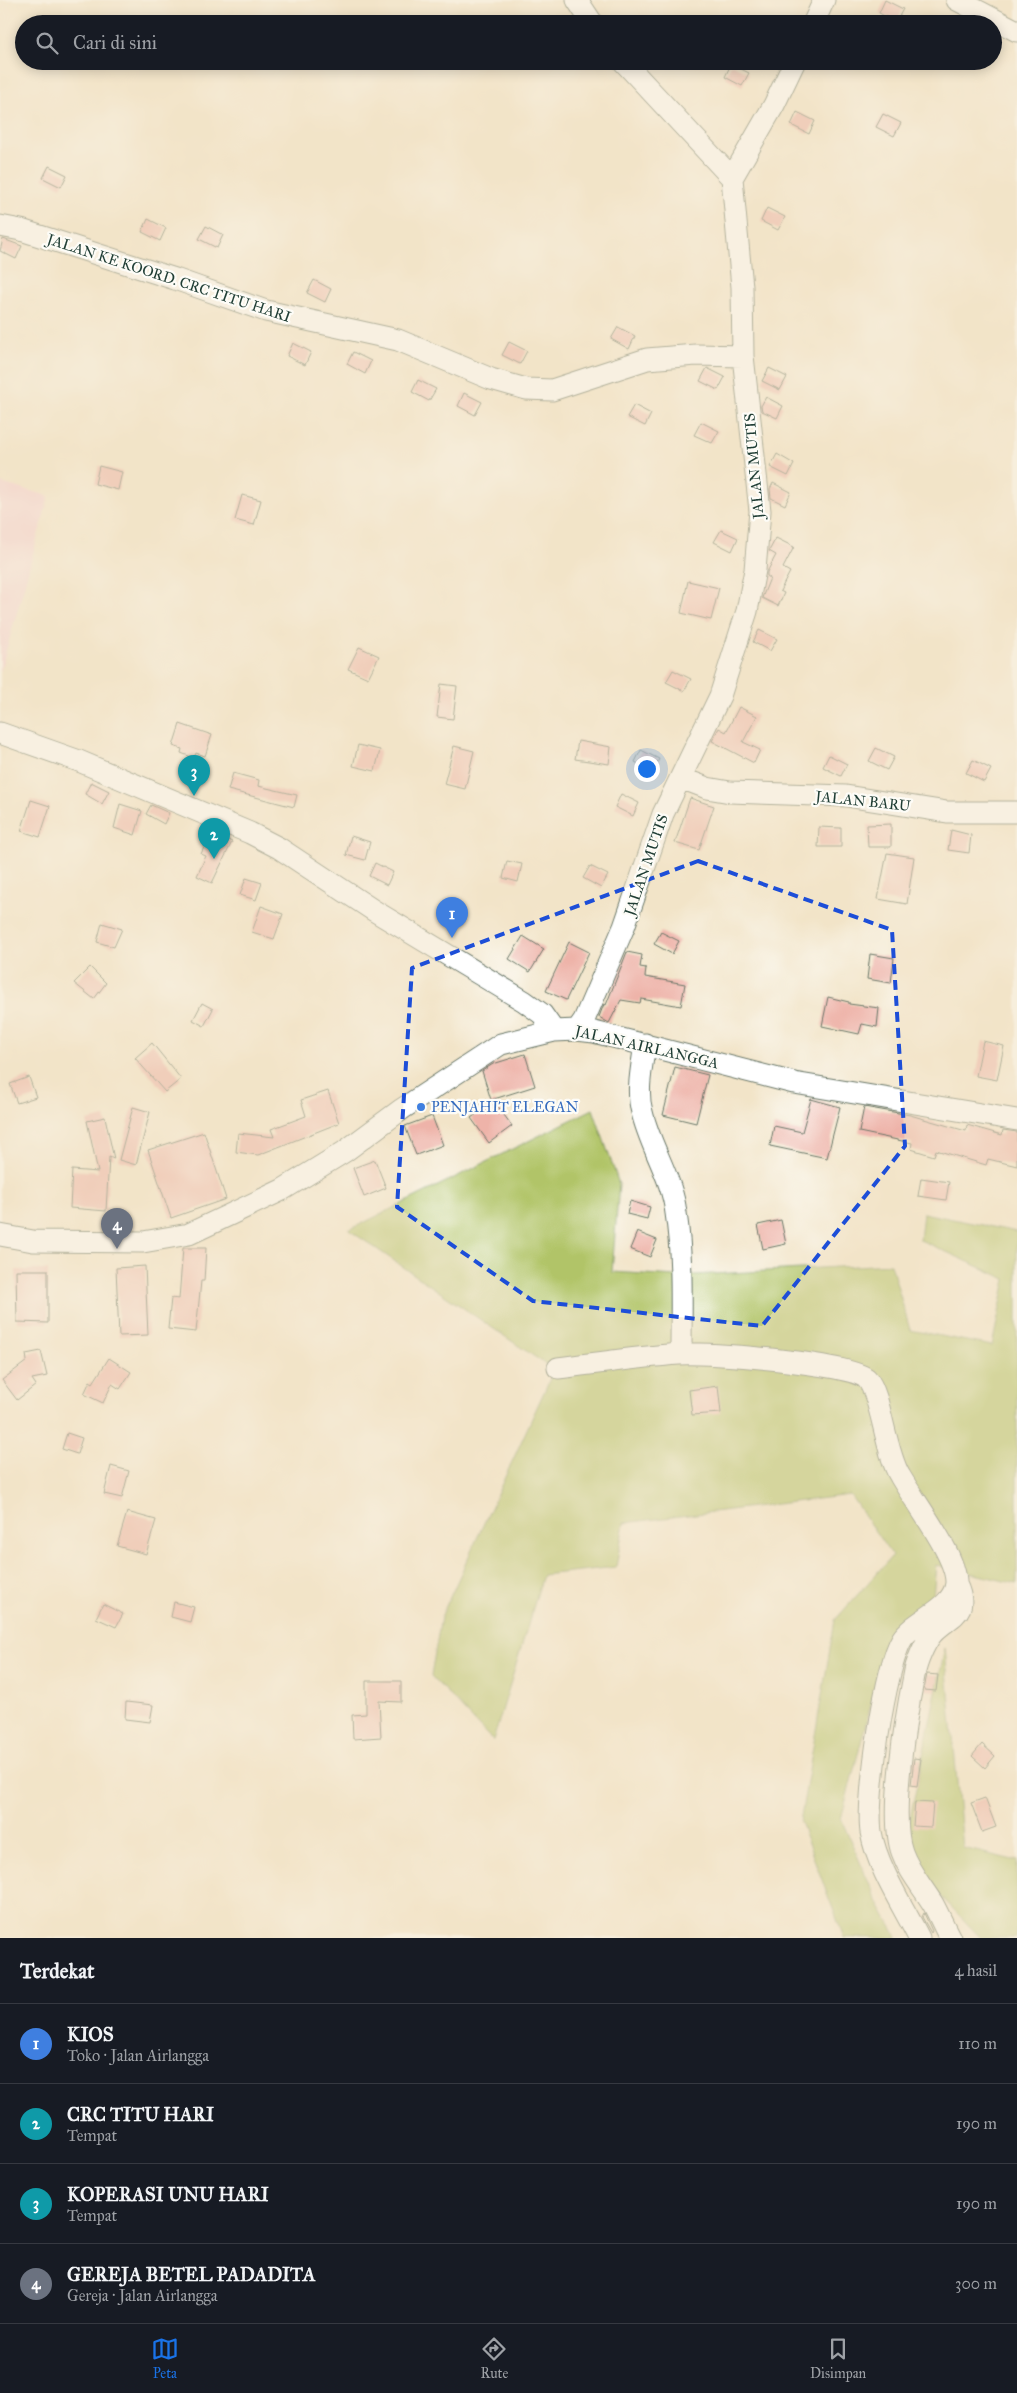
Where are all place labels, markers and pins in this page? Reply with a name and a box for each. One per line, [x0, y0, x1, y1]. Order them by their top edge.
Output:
pin: 3 [178, 755, 210, 796]
pin: 2 [198, 818, 230, 859]
pin: 1 [436, 897, 468, 938]
place label: PENJAHIT ELEGAN [431, 1098, 579, 1117]
marker: PENJAHIT ELEGAN [415, 1101, 427, 1113]
pin: 4 [101, 1208, 133, 1249]

